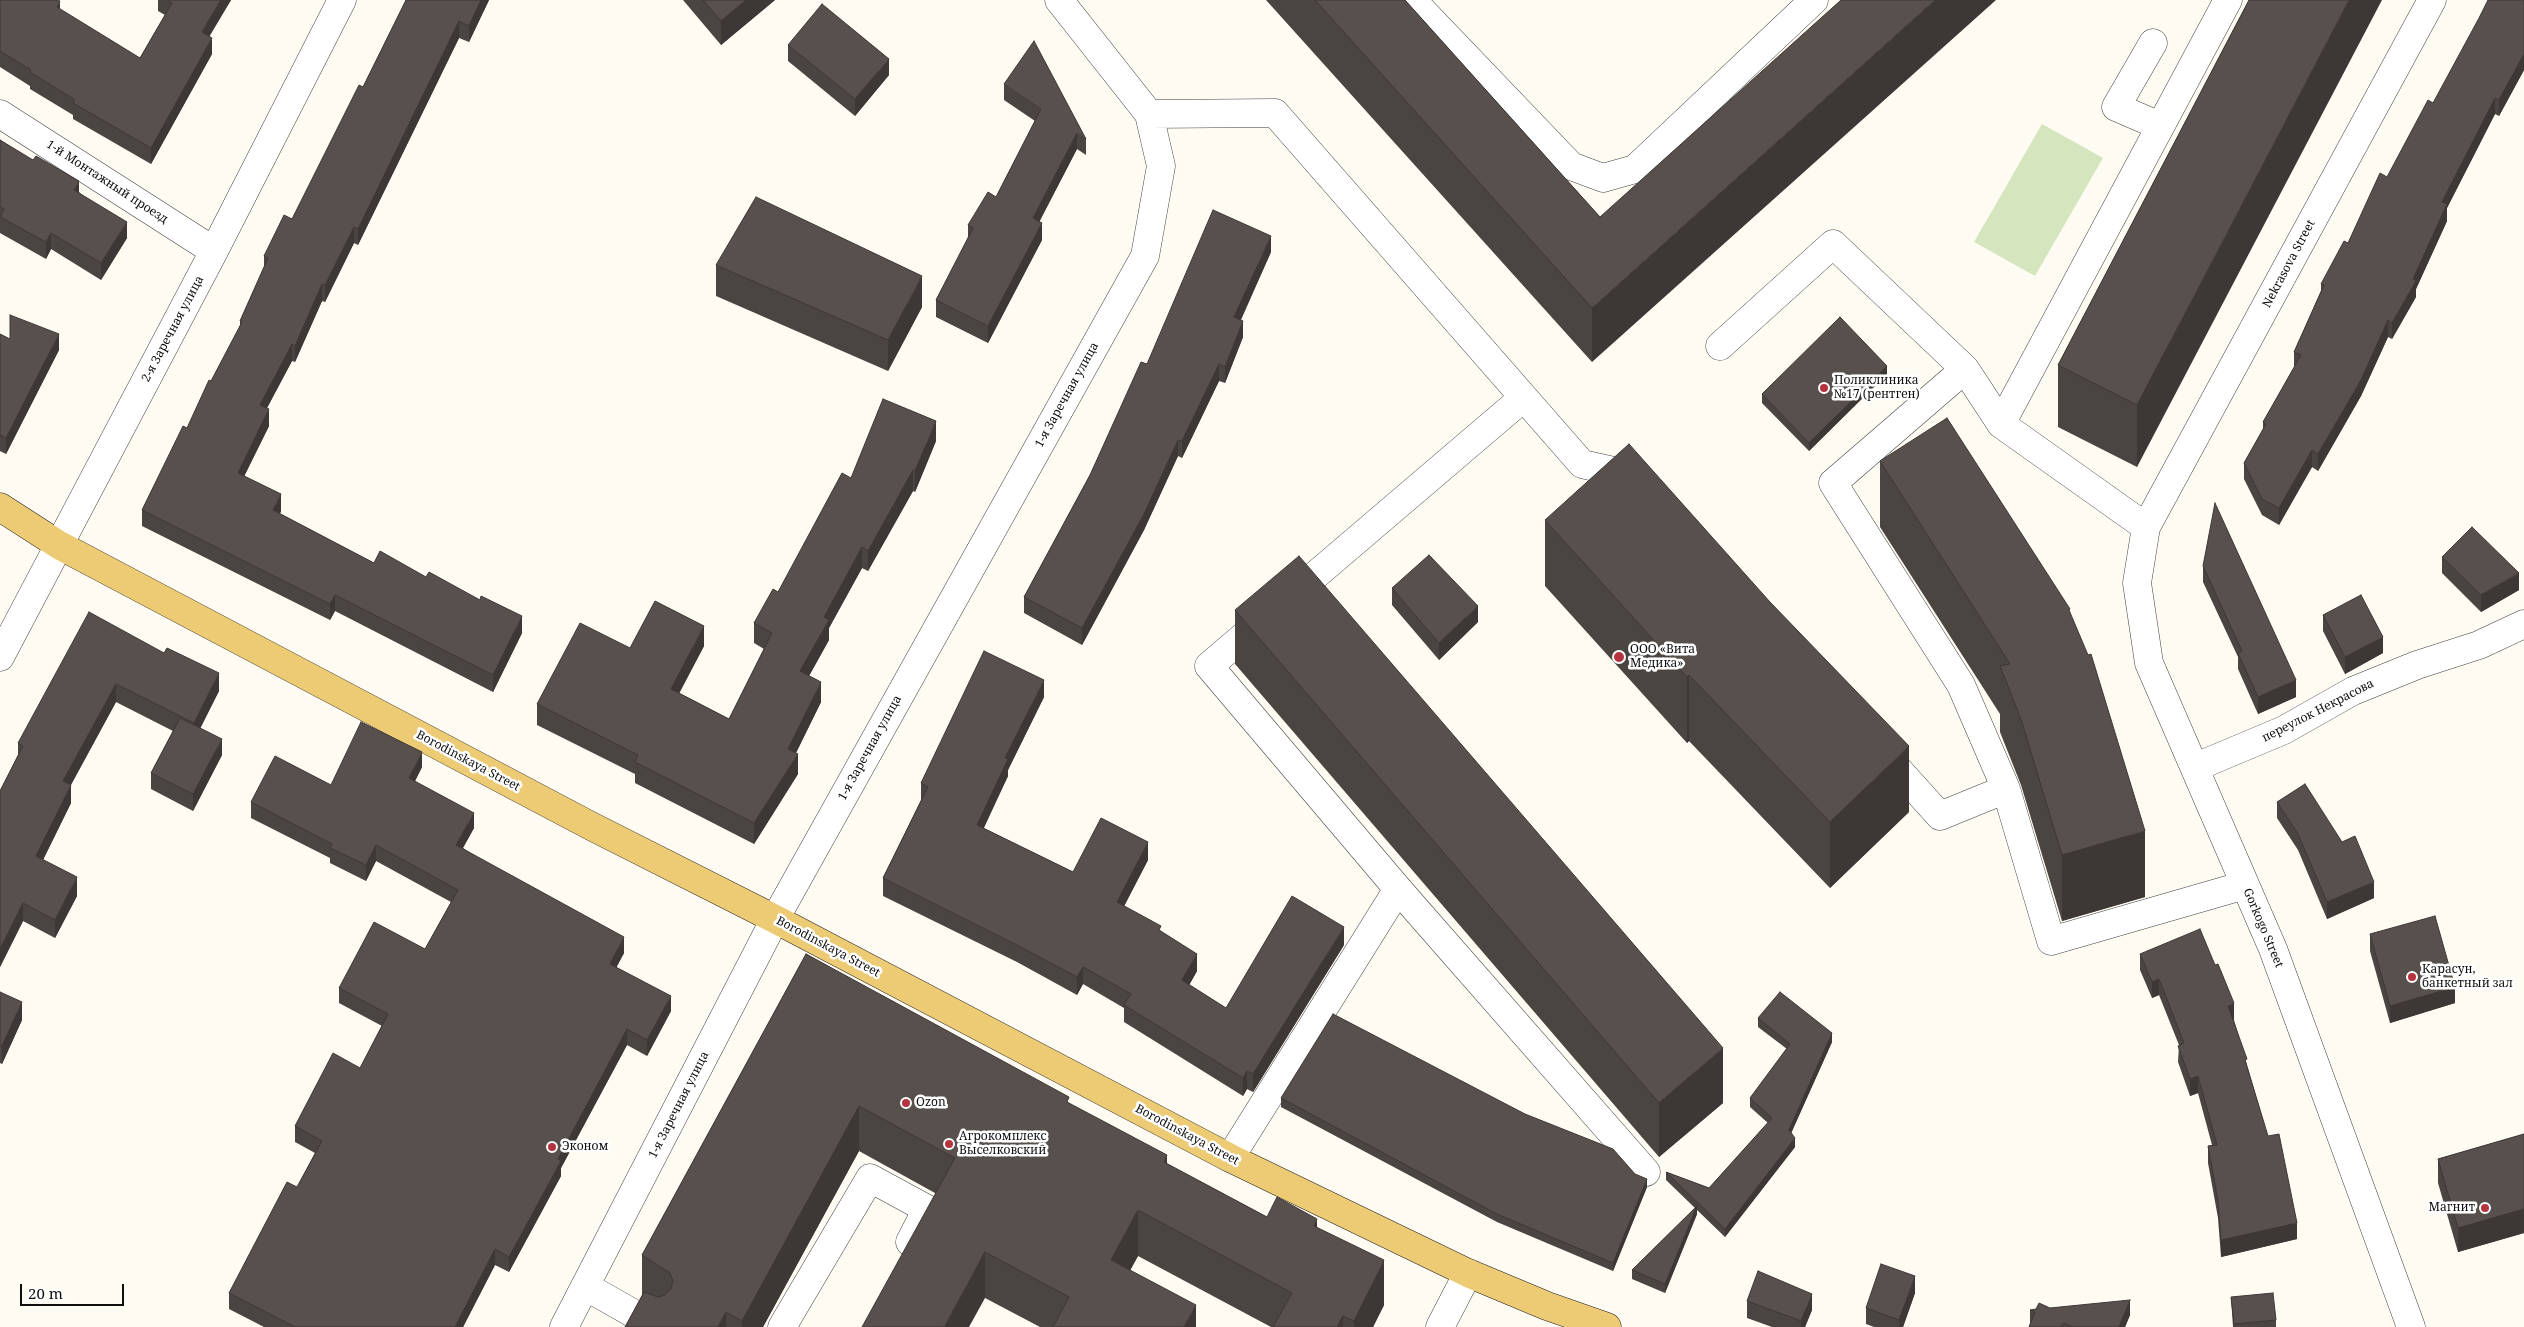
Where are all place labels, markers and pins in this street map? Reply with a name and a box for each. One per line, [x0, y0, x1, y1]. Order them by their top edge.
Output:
place label: Поликлиника №17 (рентген) [1834, 374, 1920, 402]
marker: Поликлиника №17 (рентген) [1818, 382, 1830, 394]
place label: ООО «Вита Медика» [1630, 643, 1695, 671]
marker: ООО «Вита Медика» [1612, 650, 1626, 664]
place label: Карасун, банкетный зал [2422, 963, 2513, 991]
marker: Карасун, банкетный зал [2406, 971, 2418, 983]
place label: Ozon [916, 1096, 946, 1110]
marker: Ozon [900, 1097, 912, 1109]
place label: Агрокомплекс Выселковский [959, 1130, 1046, 1158]
marker: Агрокомплекс Выселковский [943, 1138, 955, 1150]
place label: Эконом [562, 1140, 608, 1154]
marker: Эконом [546, 1141, 558, 1153]
place label: Магнит [2429, 1201, 2475, 1215]
marker: Магнит [2479, 1202, 2491, 1214]

